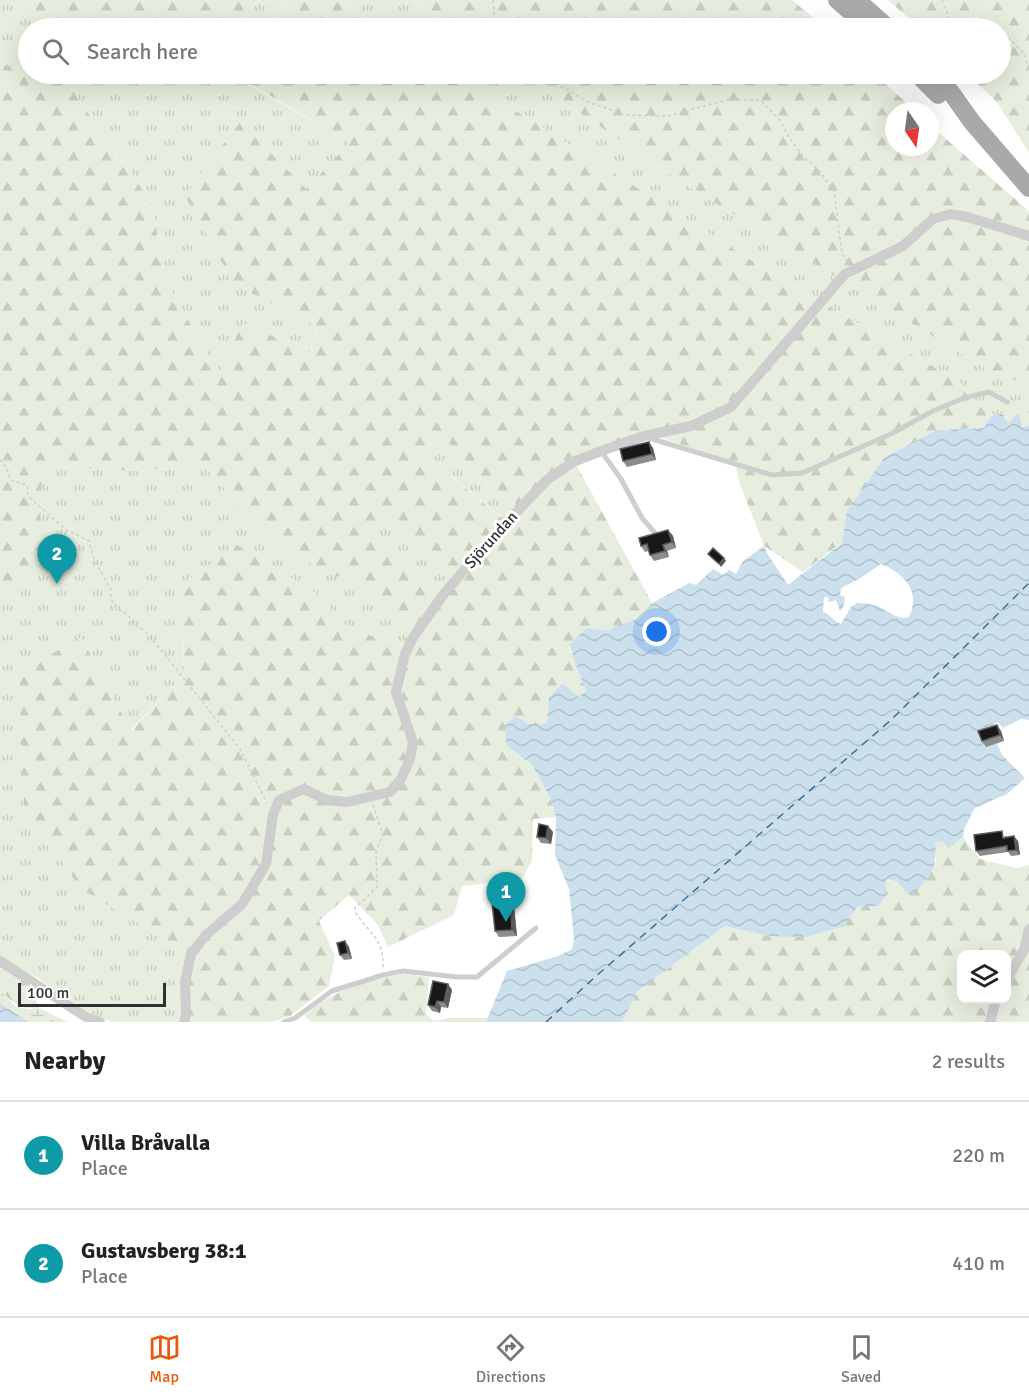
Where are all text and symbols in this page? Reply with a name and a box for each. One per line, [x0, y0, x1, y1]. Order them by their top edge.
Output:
search box [18, 18, 1011, 84]
icon: search [39, 35, 72, 68]
text: Search here [87, 38, 198, 65]
north arrow [885, 102, 939, 156]
street label: Sjörundan [460, 507, 522, 573]
pin: 2 [38, 534, 76, 584]
your location [642, 617, 671, 646]
pin: 1 [486, 872, 526, 922]
map controls [957, 950, 1011, 1004]
button: layers [957, 950, 1011, 1004]
scale bar [18, 980, 166, 1008]
text: 100 m [27, 983, 69, 1003]
text: Nearby [24, 1045, 105, 1077]
text: 2 results [932, 1049, 1005, 1074]
text: Villa Bråvalla [81, 1129, 210, 1156]
text: 1 [38, 1143, 49, 1168]
text: 220 m [952, 1143, 1005, 1168]
text: Place [81, 1156, 128, 1181]
text: Gustavsberg 38:1 [81, 1237, 247, 1264]
text: 2 [38, 1251, 49, 1276]
text: 410 m [952, 1251, 1005, 1276]
text: Place [81, 1264, 128, 1289]
tab: Map [148, 1331, 181, 1387]
tab: Directions [476, 1331, 546, 1387]
tab: Saved [841, 1331, 881, 1387]

